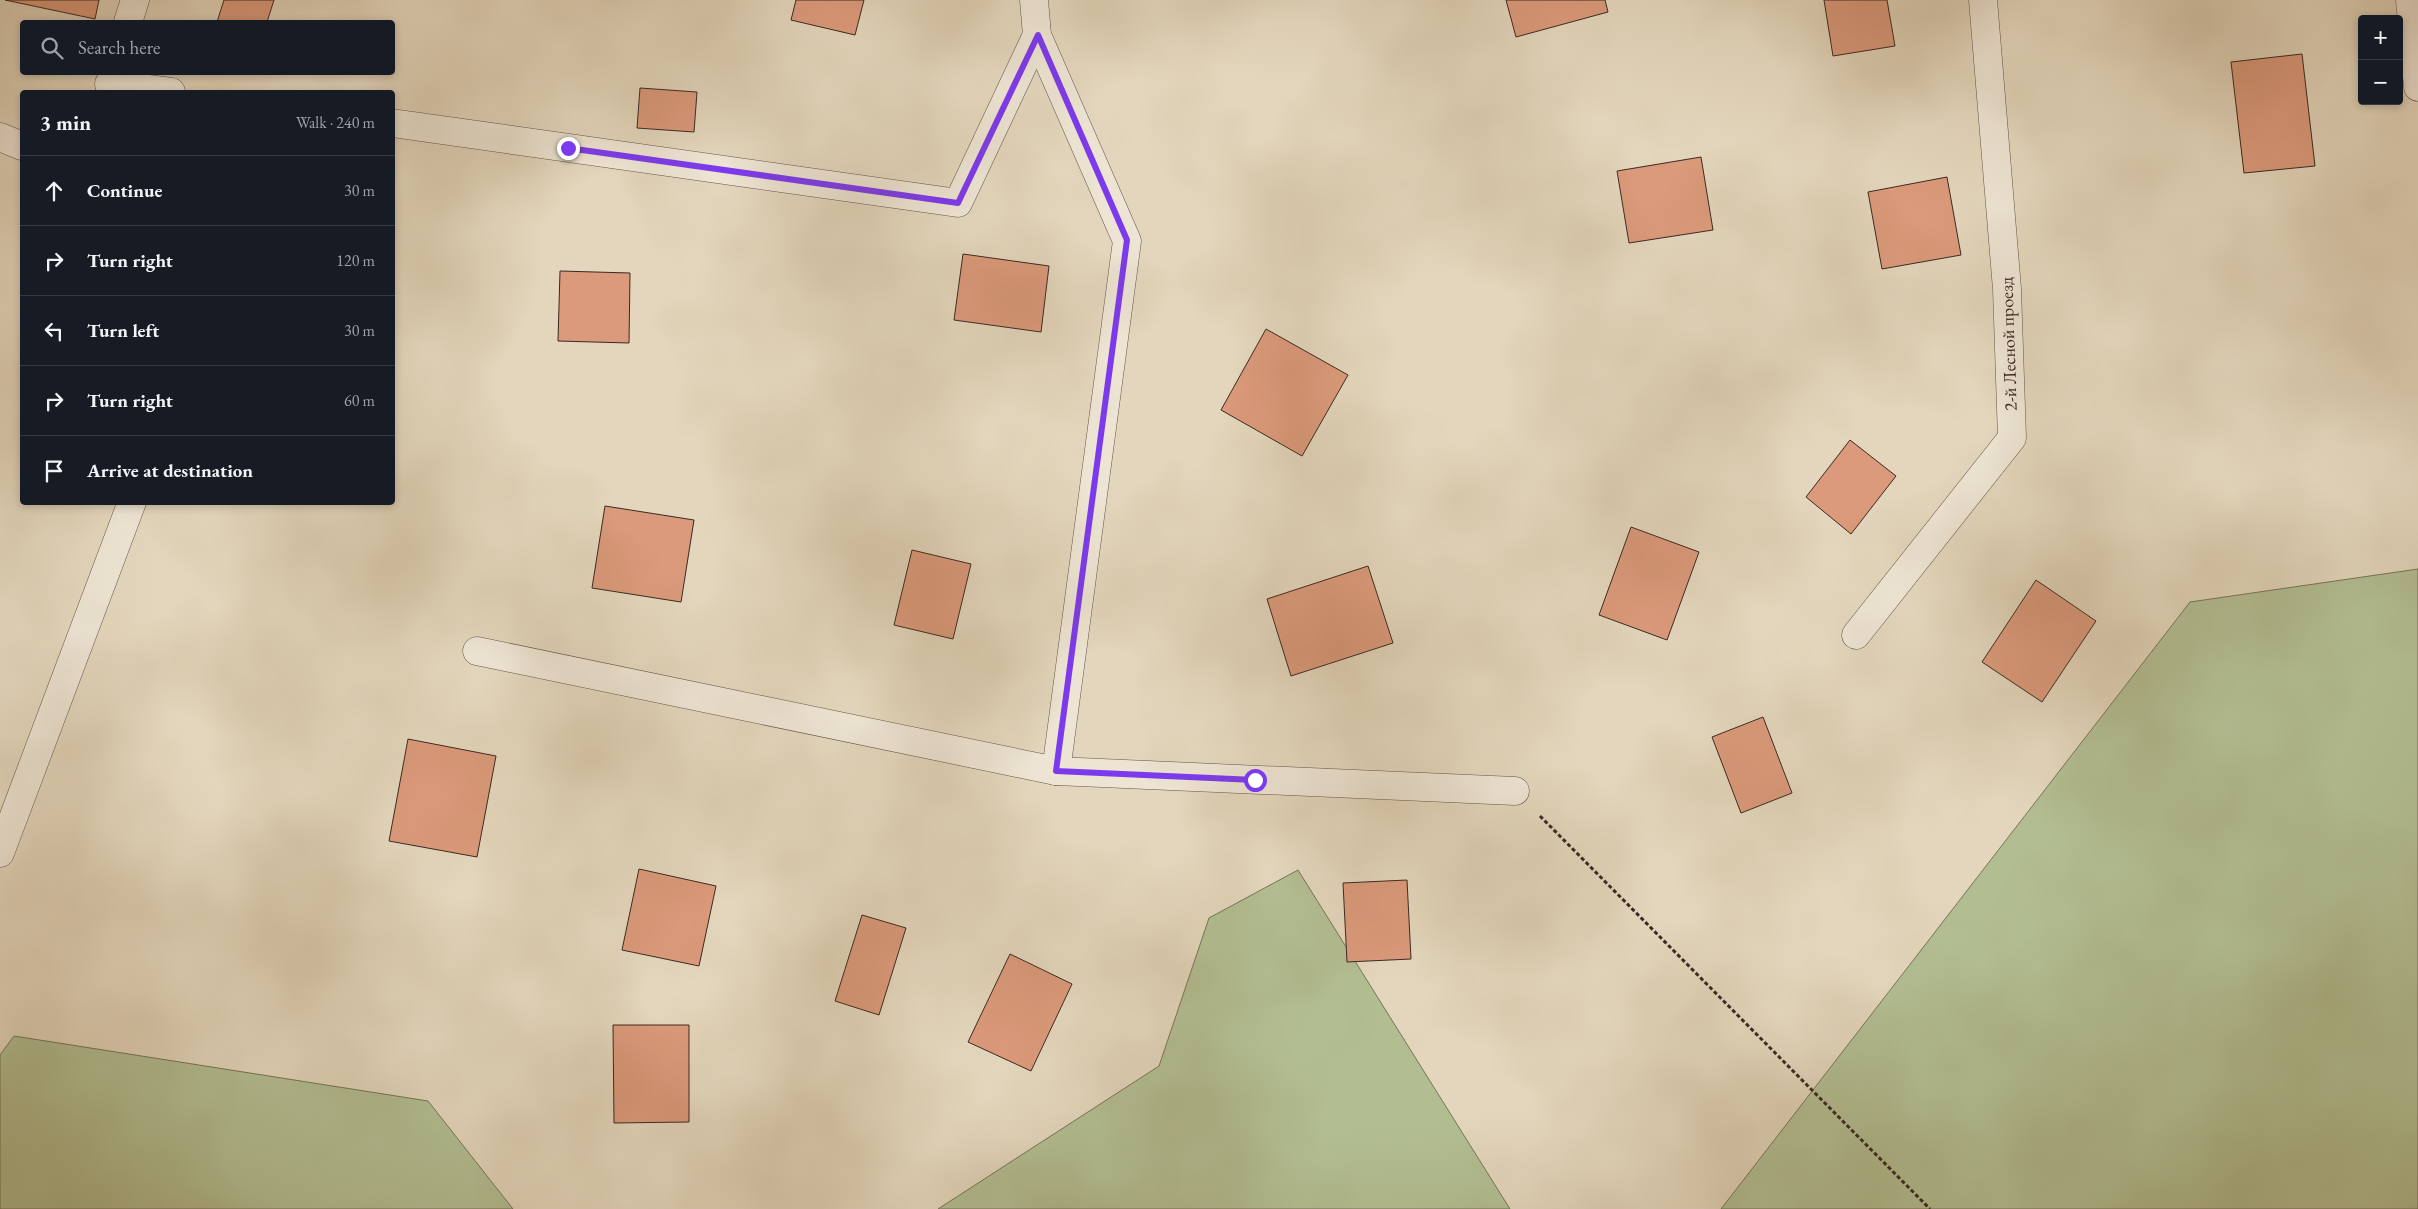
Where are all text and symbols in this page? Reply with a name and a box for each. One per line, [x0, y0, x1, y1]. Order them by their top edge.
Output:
map controls [2358, 15, 2403, 105]
button: + [2358, 15, 2403, 60]
search box [20, 20, 395, 75]
icon: search [38, 34, 66, 62]
text: Search here [78, 35, 160, 60]
button: − [2358, 60, 2403, 105]
text: 3 min [40, 109, 91, 136]
text: Walk · 240 m [296, 112, 375, 133]
route end [557, 137, 580, 160]
icon: ahead [40, 177, 68, 205]
text: Continue [87, 178, 162, 203]
text: 30 m [344, 180, 375, 201]
icon: right [40, 247, 68, 275]
text: Turn right [87, 248, 173, 273]
text: 120 m [336, 250, 375, 271]
street label: 2-й Лесной проезд [1994, 277, 2022, 411]
icon: left [40, 317, 68, 345]
text: Turn left [87, 318, 159, 343]
text: 30 m [344, 320, 375, 341]
icon: right [40, 387, 68, 415]
text: Turn right [87, 388, 173, 413]
text: 60 m [344, 390, 375, 411]
icon: arrive [40, 457, 68, 485]
text: Arrive at destination [87, 458, 253, 483]
route start [1244, 769, 1267, 792]

